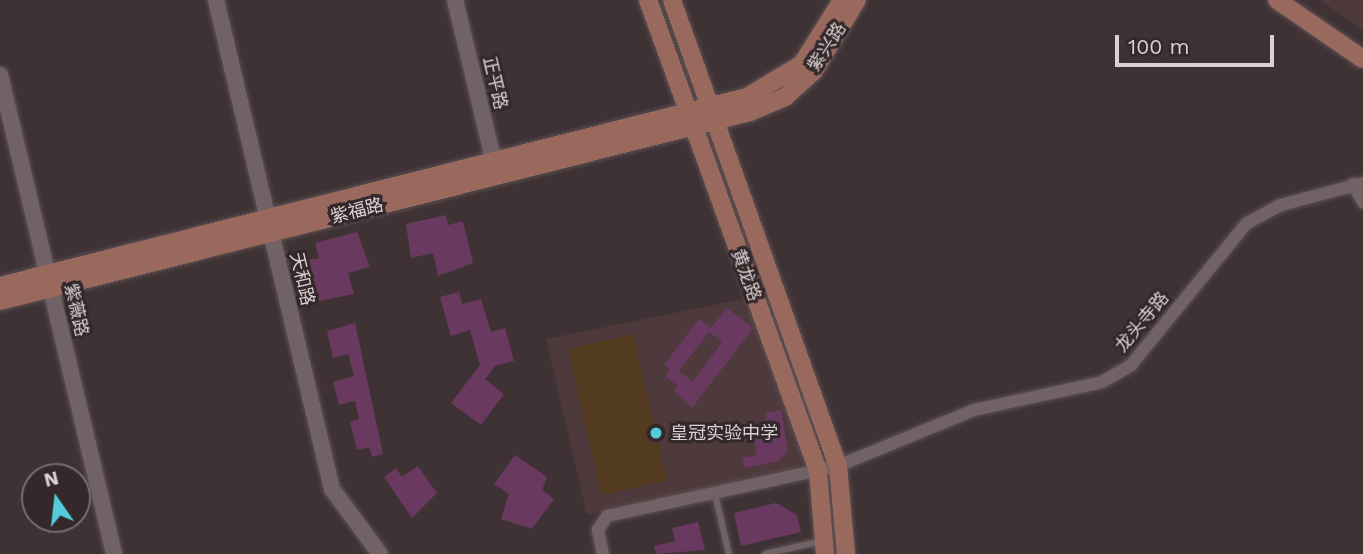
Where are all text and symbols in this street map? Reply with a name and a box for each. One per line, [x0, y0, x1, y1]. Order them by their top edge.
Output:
street label: 紫兴路 [803, 18, 851, 76]
scale bar [1118, 21, 1277, 65]
text: 100 m [1128, 34, 1190, 59]
street label: 正平路 [478, 54, 512, 112]
street label: 紫福路 [328, 194, 386, 228]
street label: 黄龙路 [727, 246, 765, 304]
street label: 天和路 [285, 250, 319, 308]
street label: 紫薇路 [59, 281, 93, 339]
street label: 龙头寺路 [1111, 287, 1173, 357]
place label: 皇冠实验中学 [670, 422, 778, 444]
marker: 皇冠实验中学 [648, 425, 664, 441]
north arrow [21, 463, 91, 533]
text: N [42, 466, 61, 492]

